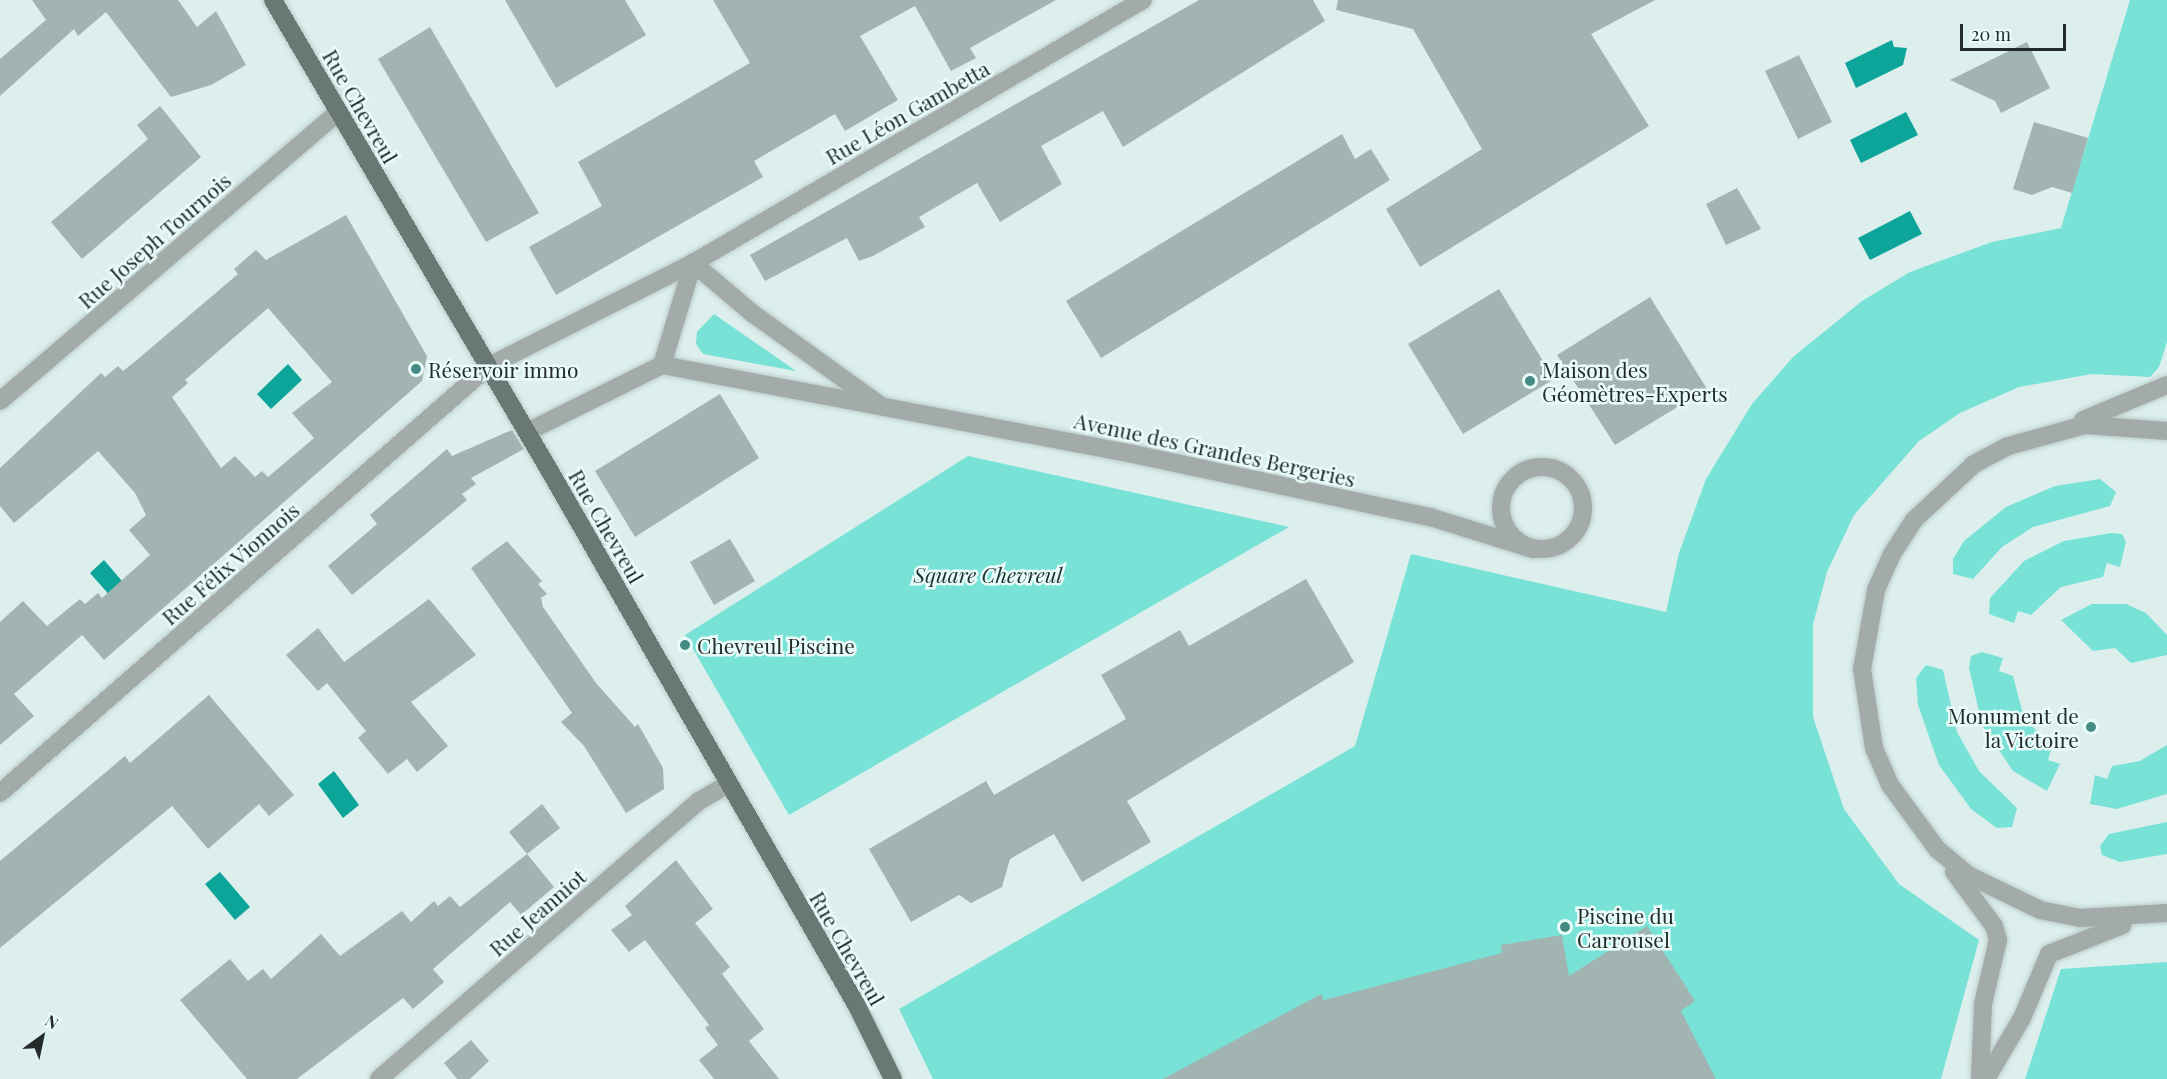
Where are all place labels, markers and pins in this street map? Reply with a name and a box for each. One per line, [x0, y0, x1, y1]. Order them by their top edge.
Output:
place label: Réservoir immo [428, 356, 579, 382]
place label: Maison des Géomètres-Experts [1542, 356, 1728, 406]
marker: Réservoir immo [409, 362, 423, 376]
marker: Maison des Géomètres-Experts [1523, 374, 1537, 388]
place label: Chevreul Piscine [697, 632, 855, 658]
marker: Chevreul Piscine [678, 638, 692, 652]
place label: Monument de la Victoire [1948, 702, 2079, 752]
marker: Monument de la Victoire [2084, 720, 2098, 734]
place label: Piscine du Carrousel [1577, 902, 1674, 952]
marker: Piscine du Carrousel [1558, 920, 1572, 934]

